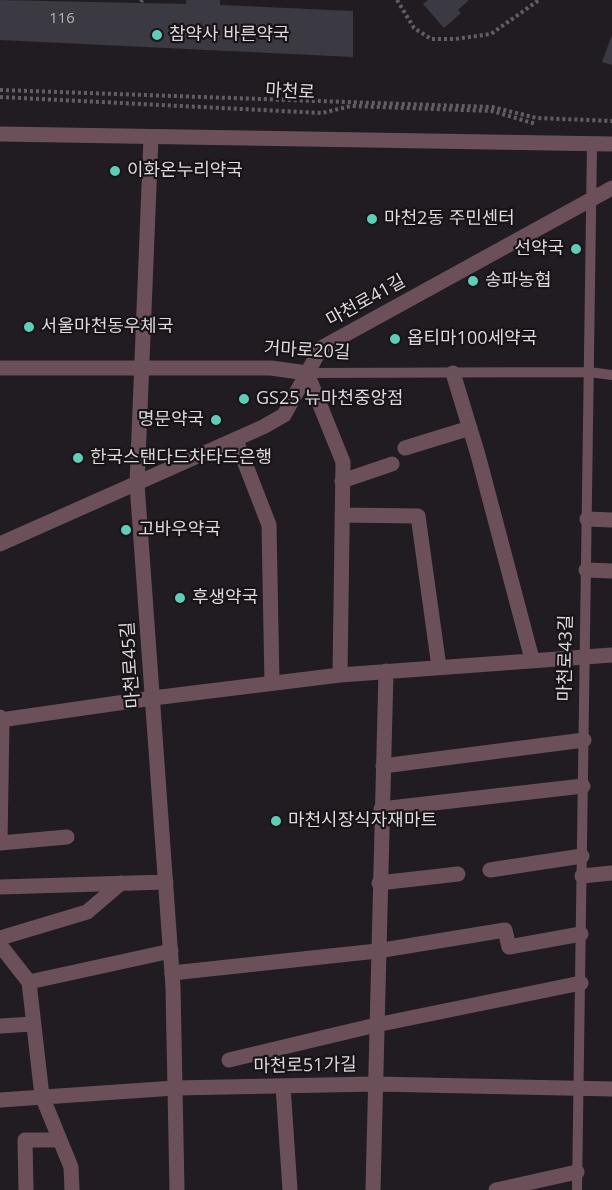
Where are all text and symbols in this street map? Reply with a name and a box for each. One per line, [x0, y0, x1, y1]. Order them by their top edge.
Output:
house number: 116 [49, 10, 75, 28]
place label: 참약사 바른약국 [169, 24, 290, 46]
marker: 참약사 바른약국 [150, 28, 164, 42]
street label: 마천로 [265, 80, 315, 104]
place label: 이화온누리약국 [127, 160, 243, 182]
marker: 이화온누리약국 [108, 164, 122, 178]
place label: 마천2동 주민센터 [384, 208, 515, 230]
marker: 마천2동 주민센터 [365, 212, 379, 226]
place label: 선약국 [514, 238, 564, 260]
marker: 선약국 [569, 242, 583, 256]
place label: 송파농협 [485, 270, 551, 292]
street label: 마천로41길 [323, 271, 409, 331]
marker: 송파농협 [466, 274, 480, 288]
place label: 서울마천동우체국 [41, 316, 173, 338]
marker: 서울마천동우체국 [22, 320, 36, 334]
place label: 옵티마100세약국 [407, 328, 537, 350]
marker: 옵티마100세약국 [388, 332, 402, 346]
street label: 거마로20길 [263, 338, 351, 364]
place label: GS25 뉴마천중앙점 [256, 388, 404, 410]
marker: GS25 뉴마천중앙점 [237, 392, 251, 406]
place label: 명문약국 [138, 409, 204, 431]
marker: 명문약국 [209, 413, 223, 427]
place label: 한국스탠다드차타드은행 [90, 447, 272, 469]
marker: 한국스탠다드차타드은행 [71, 451, 85, 465]
place label: 고바우약국 [138, 519, 221, 541]
marker: 고바우약국 [119, 523, 133, 537]
place label: 후생약국 [192, 587, 258, 609]
marker: 후생약국 [173, 591, 187, 605]
street label: 마천로43길 [554, 614, 578, 702]
street label: 마천로45길 [117, 621, 145, 709]
place label: 마천시장식자재마트 [288, 810, 437, 832]
marker: 마천시장식자재마트 [269, 814, 283, 828]
street label: 마천로51가길 [253, 1054, 357, 1078]

